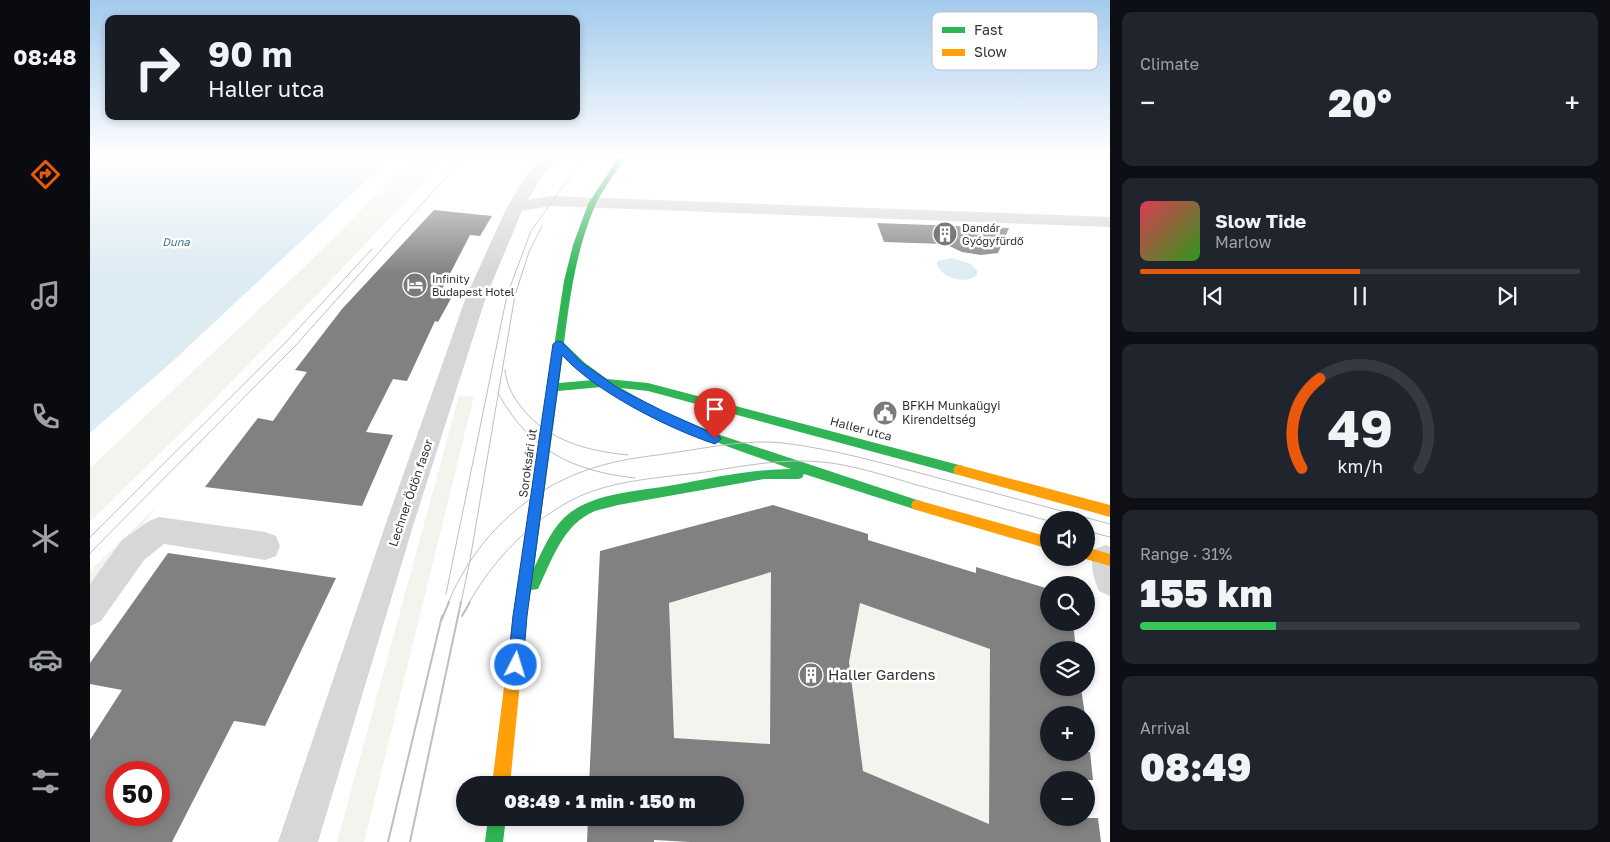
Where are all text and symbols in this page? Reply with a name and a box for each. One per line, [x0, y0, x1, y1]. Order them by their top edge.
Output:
legend [932, 12, 1098, 70]
text: Fast [974, 21, 1003, 38]
text: 90 m [208, 33, 292, 75]
icon: right [125, 35, 190, 100]
text: 08:48 [13, 43, 77, 70]
text: Slow [974, 43, 1007, 60]
text: Climate [1140, 54, 1199, 74]
text: Haller utca [208, 75, 324, 102]
text: 20° [1328, 80, 1392, 125]
text: − [1140, 86, 1155, 119]
text: + [1565, 86, 1580, 119]
icon: directions [28, 157, 63, 192]
text: Slow Tide [1215, 209, 1306, 232]
building icon: Dandár Gyógyfürdő [932, 221, 958, 247]
place label: Dandár Gyógyfürdő [962, 221, 1024, 247]
text: Marlow [1215, 232, 1271, 252]
water label: Duna [162, 235, 190, 248]
hotel icon: Infinity Budapest Hotel [402, 272, 428, 298]
place label: Infinity Budapest Hotel [432, 272, 515, 298]
icon: music [28, 278, 63, 313]
icon: previous [1199, 282, 1227, 310]
icon: pause [1346, 282, 1374, 310]
icon: next [1493, 282, 1521, 310]
pin [694, 388, 736, 439]
icon: arrive [701, 395, 729, 423]
text: 49 [1327, 396, 1393, 458]
place label: BFKH Munkaügyi Kirendeltség [902, 398, 1001, 427]
icon: phone [28, 399, 63, 434]
public building icon: BFKH Munkaügyi Kirendeltség [872, 400, 898, 426]
street label: Haller utca [829, 413, 894, 444]
street label: Soroksári út [515, 427, 540, 498]
street label: Lechner Ödön fasor [385, 437, 436, 549]
text: km/h [1337, 455, 1383, 477]
map controls [1040, 511, 1095, 826]
button: sound [1040, 511, 1095, 566]
icon: climate [28, 521, 63, 556]
text: Range · 31% [1140, 544, 1232, 564]
text: 155 km [1140, 570, 1272, 615]
button: search [1040, 576, 1095, 631]
position arrow [489, 638, 541, 690]
button: layers [1040, 641, 1095, 696]
icon: car [28, 642, 63, 677]
building icon: Haller Gardens [798, 662, 824, 688]
place label: Haller Gardens [828, 665, 936, 683]
button: + [1040, 706, 1095, 761]
text: Arrival [1140, 718, 1190, 738]
text: 08:49 [1140, 744, 1251, 789]
speed limit sign: 50 [105, 761, 170, 826]
icon: filters [28, 764, 63, 799]
button: − [1040, 771, 1095, 826]
text: 08:49 · 1 min · 150 m [504, 789, 696, 812]

